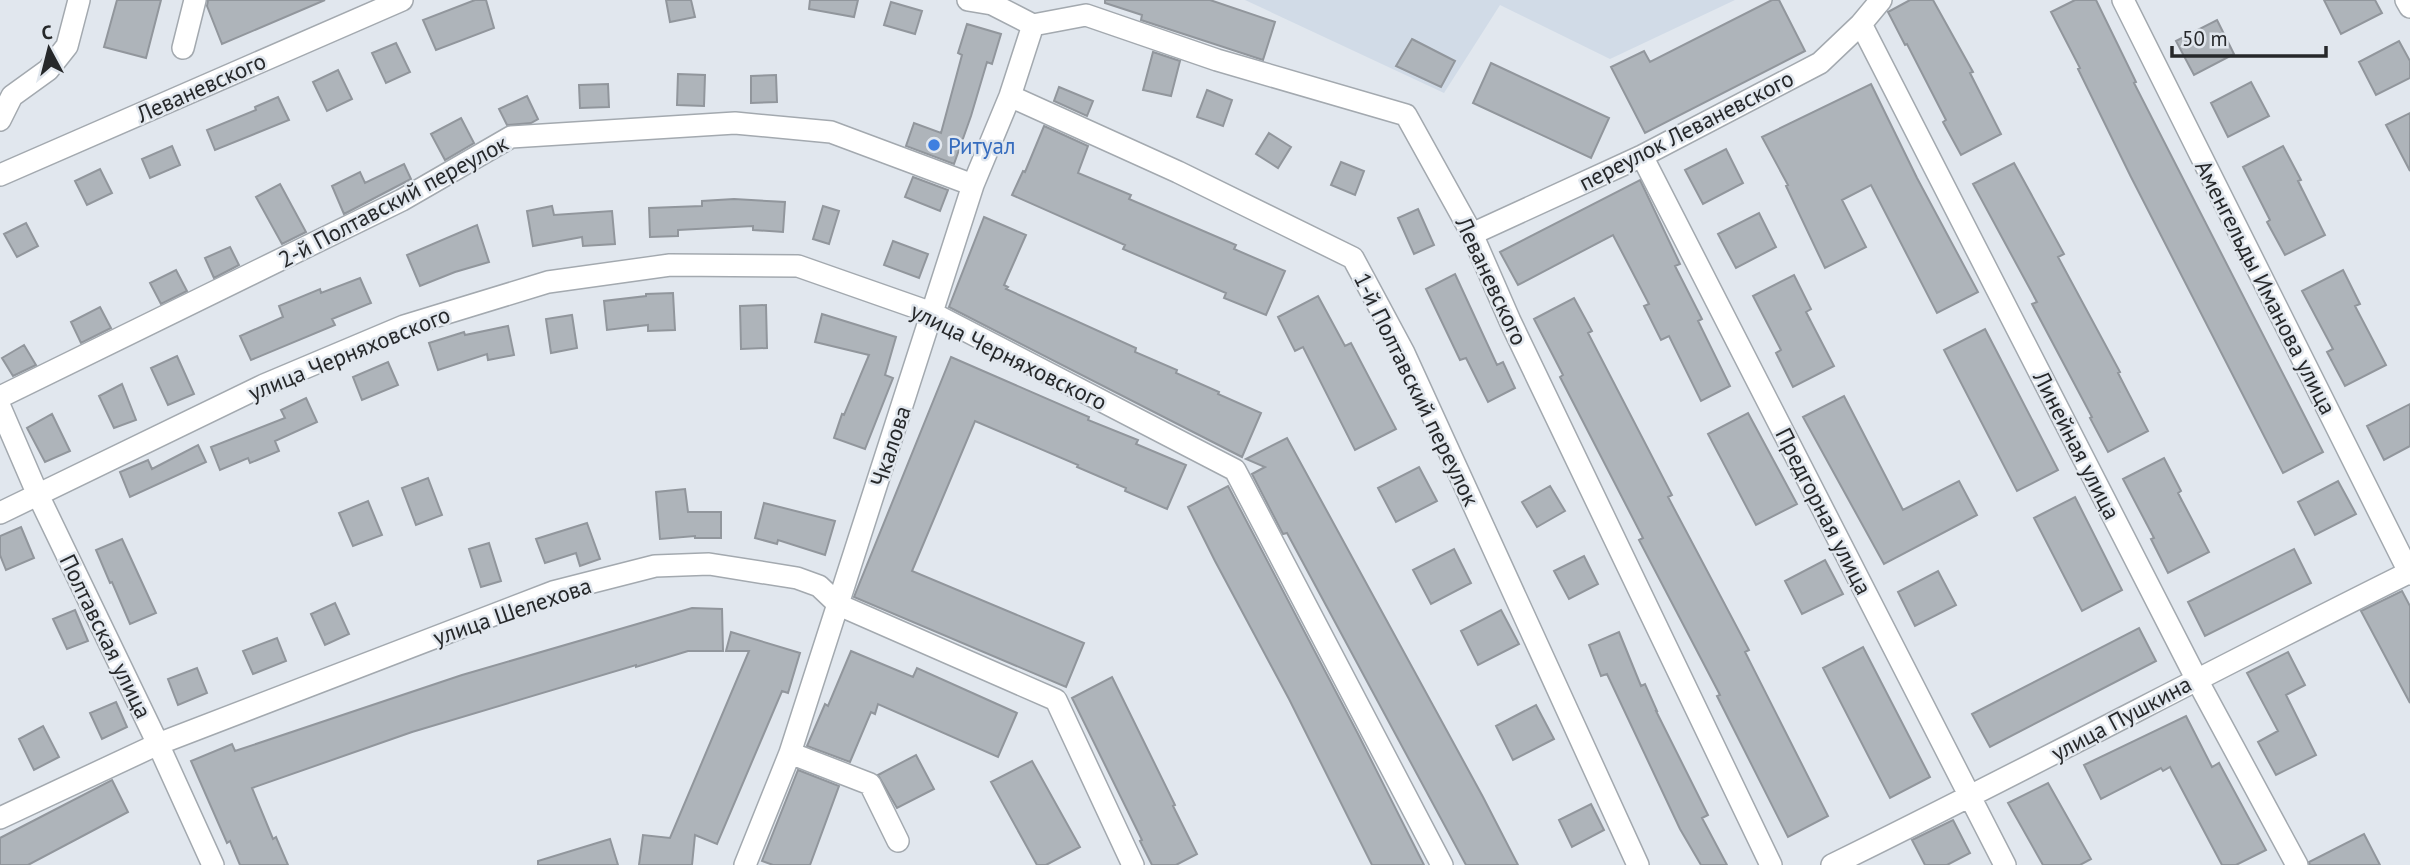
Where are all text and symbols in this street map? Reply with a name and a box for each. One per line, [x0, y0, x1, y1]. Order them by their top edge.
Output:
north arrow [14, 14, 84, 84]
scale bar [2172, 14, 2326, 58]
text: С [40, 20, 54, 45]
text: 50 m [2182, 25, 2228, 52]
street label: Леваневского [131, 46, 270, 129]
street label: переулок Леваневского [1574, 63, 1798, 197]
street label: 2-й Полтавский переулок [273, 128, 513, 274]
place label: Ритуал [948, 131, 1015, 160]
marker: Ритуал [926, 137, 942, 153]
street label: Аменгельды Иманова улица [2189, 155, 2343, 419]
street label: Леваневского [1449, 211, 1534, 350]
street label: 1-й Полтавский переулок [1348, 268, 1486, 510]
street label: улица Черняховского [906, 296, 1112, 416]
street label: улица Черняховского [244, 299, 454, 407]
street label: Линейная улица [2027, 365, 2127, 524]
street label: Чкалова [863, 402, 917, 490]
street label: Предгорная улица [1769, 423, 1879, 599]
street label: Полтавская улица [54, 549, 158, 723]
street label: улица Шелехова [429, 570, 595, 652]
street label: улица Пушкина [2046, 669, 2196, 767]

